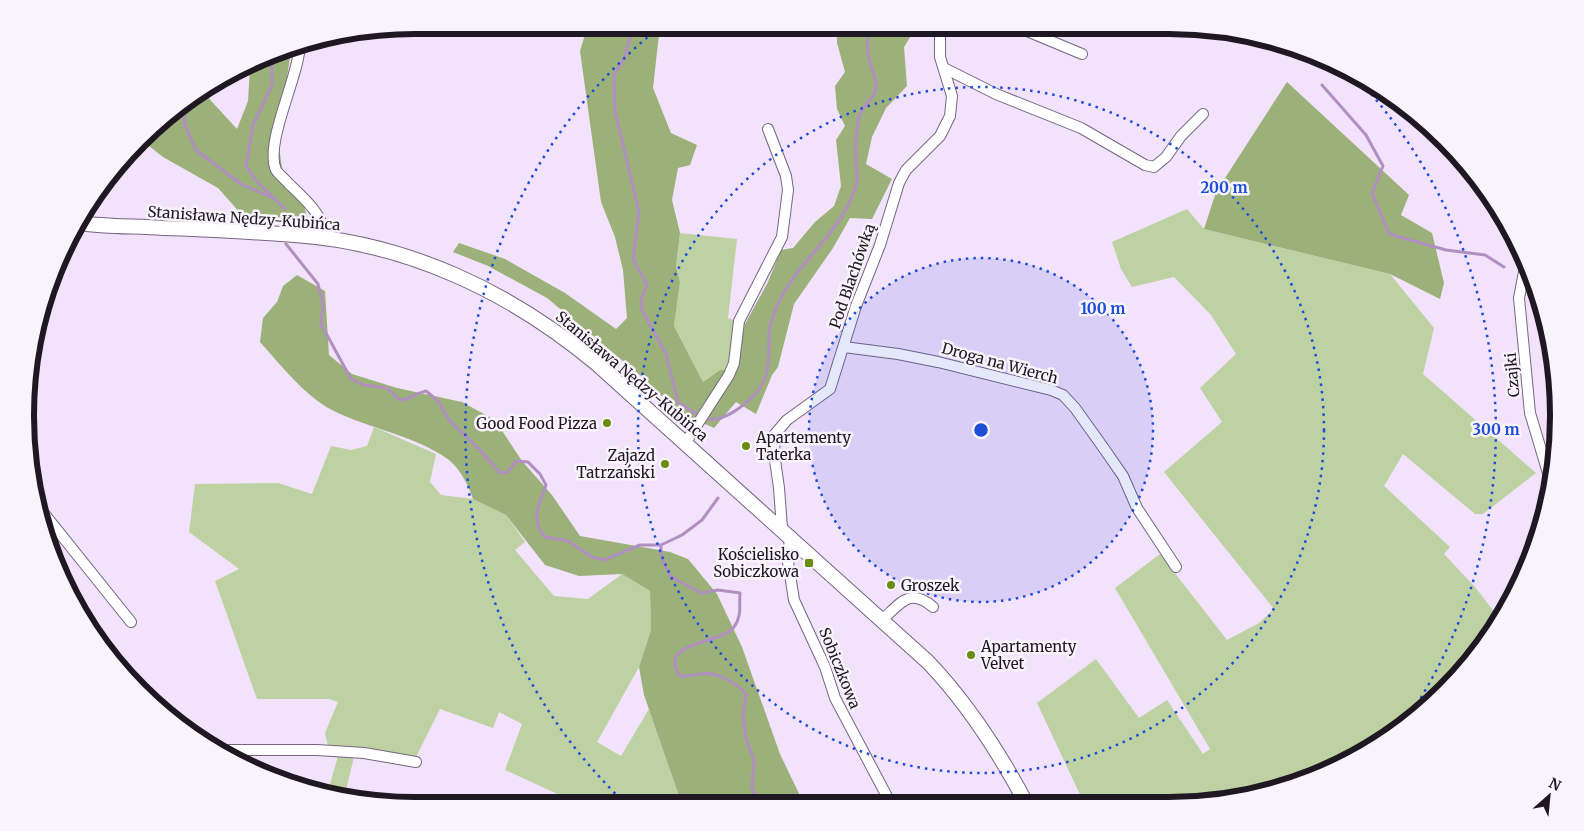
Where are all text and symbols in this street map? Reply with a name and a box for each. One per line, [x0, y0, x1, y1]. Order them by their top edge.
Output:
text: 200 m [1200, 178, 1248, 197]
street label: Stanisława Nędzy-Kubińca [147, 202, 341, 234]
street label: Pod Blachówką [825, 221, 879, 331]
text: 100 m [1081, 299, 1125, 318]
street label: Stanisława Nędzy-Kubińca [552, 307, 712, 445]
street label: Droga na Wierch [940, 338, 1060, 388]
street label: Czajki [1501, 352, 1523, 398]
place label: Good Food Pizza [476, 414, 597, 433]
marker: Good Food Pizza [601, 417, 613, 429]
text: 300 m [1472, 420, 1520, 439]
centre of rings [972, 421, 990, 439]
place label: Apartementy Taterka [755, 428, 851, 464]
marker: Apartementy Taterka [740, 440, 752, 452]
place label: Zajazd Tatrzański [576, 446, 655, 482]
marker: Zajazd Tatrzański [659, 458, 671, 470]
place label: Kościelisko Sobiczkowa [713, 545, 799, 581]
marker: Kościelisko Sobiczkowa [803, 557, 815, 569]
place label: Groszek [901, 576, 960, 595]
marker: Groszek [885, 579, 897, 591]
street label: Sobiczkowa [815, 625, 865, 711]
place label: Apartamenty Velvet [980, 637, 1077, 673]
marker: Apartamenty Velvet [965, 649, 977, 661]
north arrow [1524, 771, 1574, 821]
text: N [1546, 774, 1564, 795]

